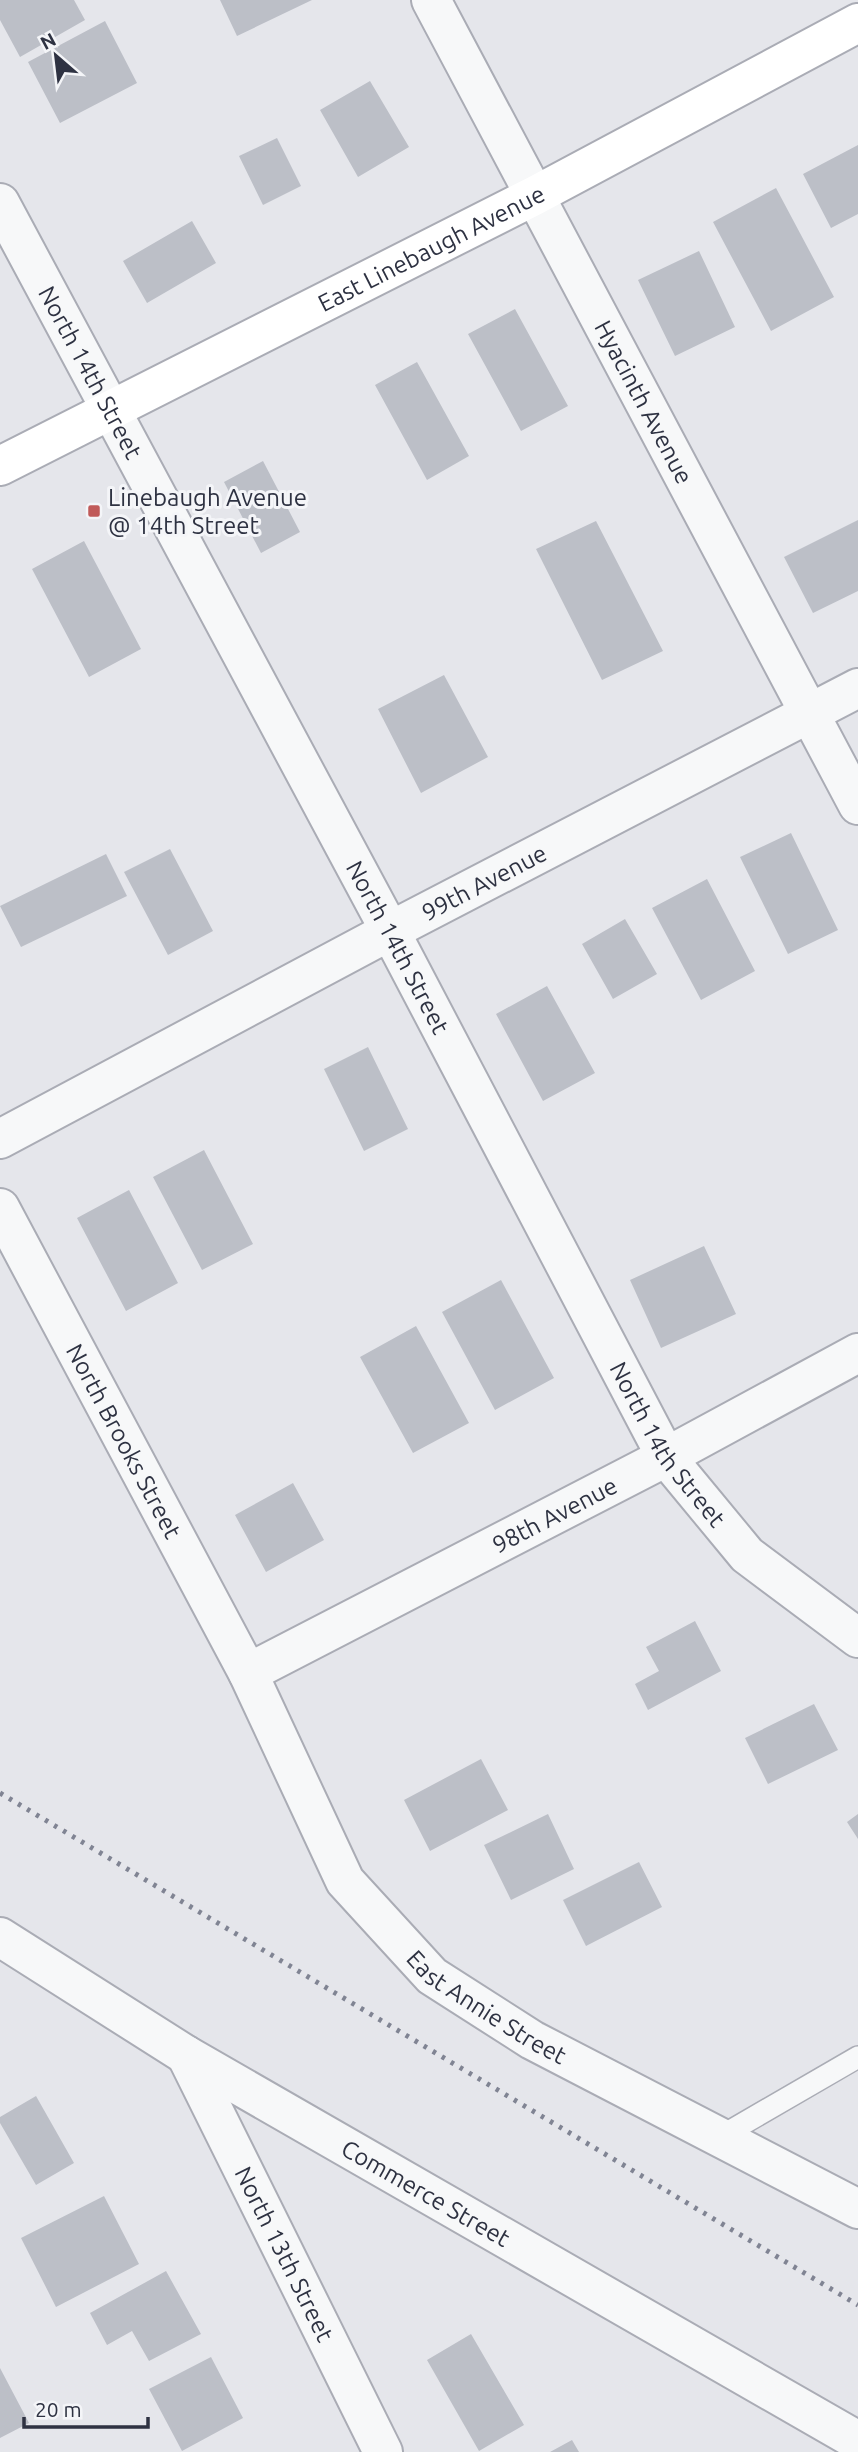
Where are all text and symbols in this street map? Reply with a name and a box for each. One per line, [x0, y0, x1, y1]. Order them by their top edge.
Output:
north arrow [21, 21, 91, 91]
text: N [37, 28, 59, 54]
street label: East Linebaugh Avenue [313, 180, 549, 317]
street label: North 14th Street [33, 281, 148, 464]
street label: Hyacinth Avenue [590, 316, 699, 488]
place label: Linebaugh Avenue @ 14th Street [108, 484, 307, 539]
marker: Linebaugh Avenue @ 14th Street [86, 503, 102, 519]
street label: 99th Avenue [417, 839, 551, 926]
street label: North 14th Street [341, 856, 455, 1039]
street label: North Brooks Street [61, 1339, 187, 1543]
street label: North 14th Street [605, 1357, 732, 1532]
street label: 98th Avenue [488, 1471, 621, 1558]
street label: East Annie Street [402, 1945, 571, 2069]
street label: Commerce Street [337, 2134, 515, 2252]
street label: North 13th Street [230, 2162, 340, 2346]
scale bar [24, 2386, 149, 2430]
text: 20 m [35, 2397, 82, 2421]

